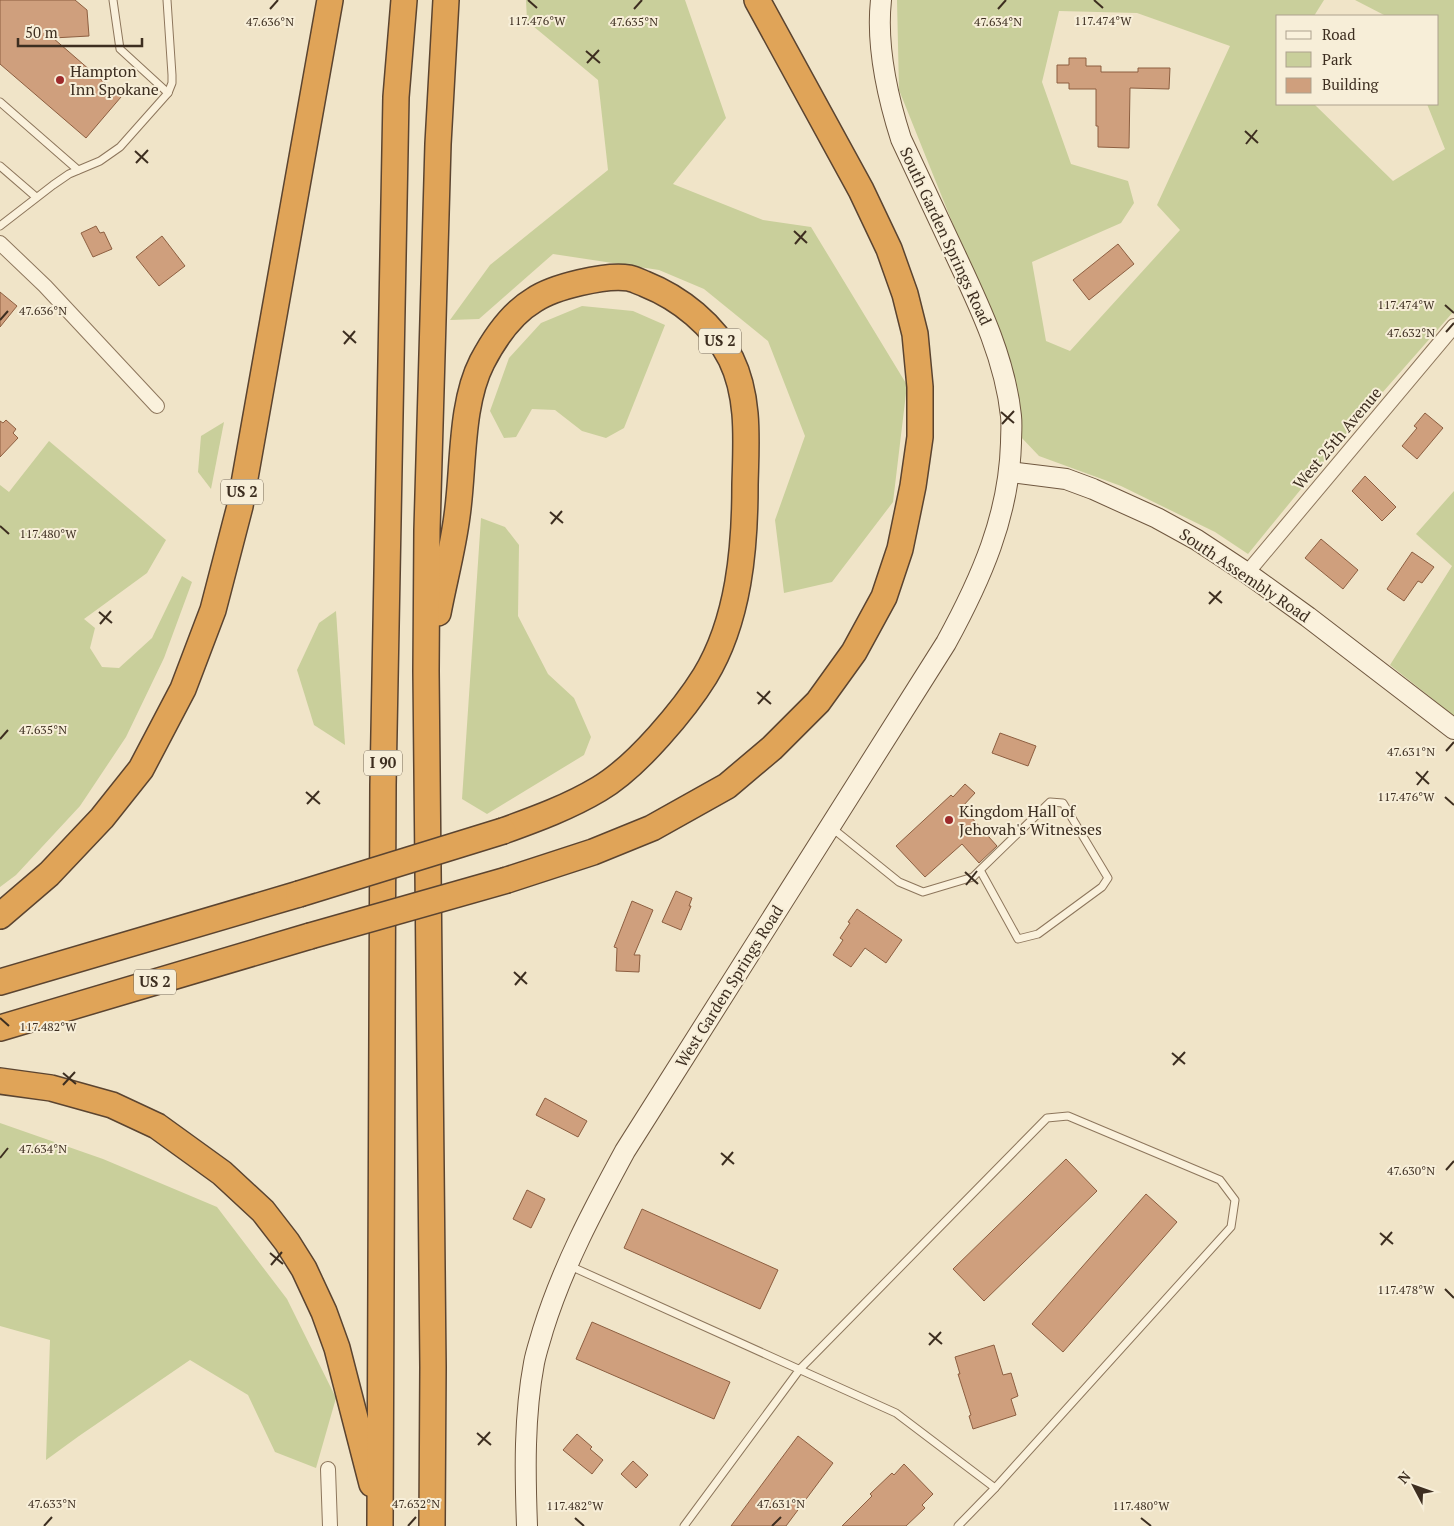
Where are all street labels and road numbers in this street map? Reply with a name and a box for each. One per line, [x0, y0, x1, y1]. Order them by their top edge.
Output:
street label: South Garden Springs Road [895, 143, 997, 329]
road number: US 2 [699, 328, 741, 354]
street label: West 25th Avenue [1288, 382, 1386, 494]
road number: US 2 [221, 480, 263, 504]
street label: South Assembly Road [1175, 523, 1315, 627]
road number: I 90 [364, 750, 402, 776]
street label: West Garden Springs Road [670, 901, 788, 1071]
road number: US 2 [134, 970, 176, 994]

